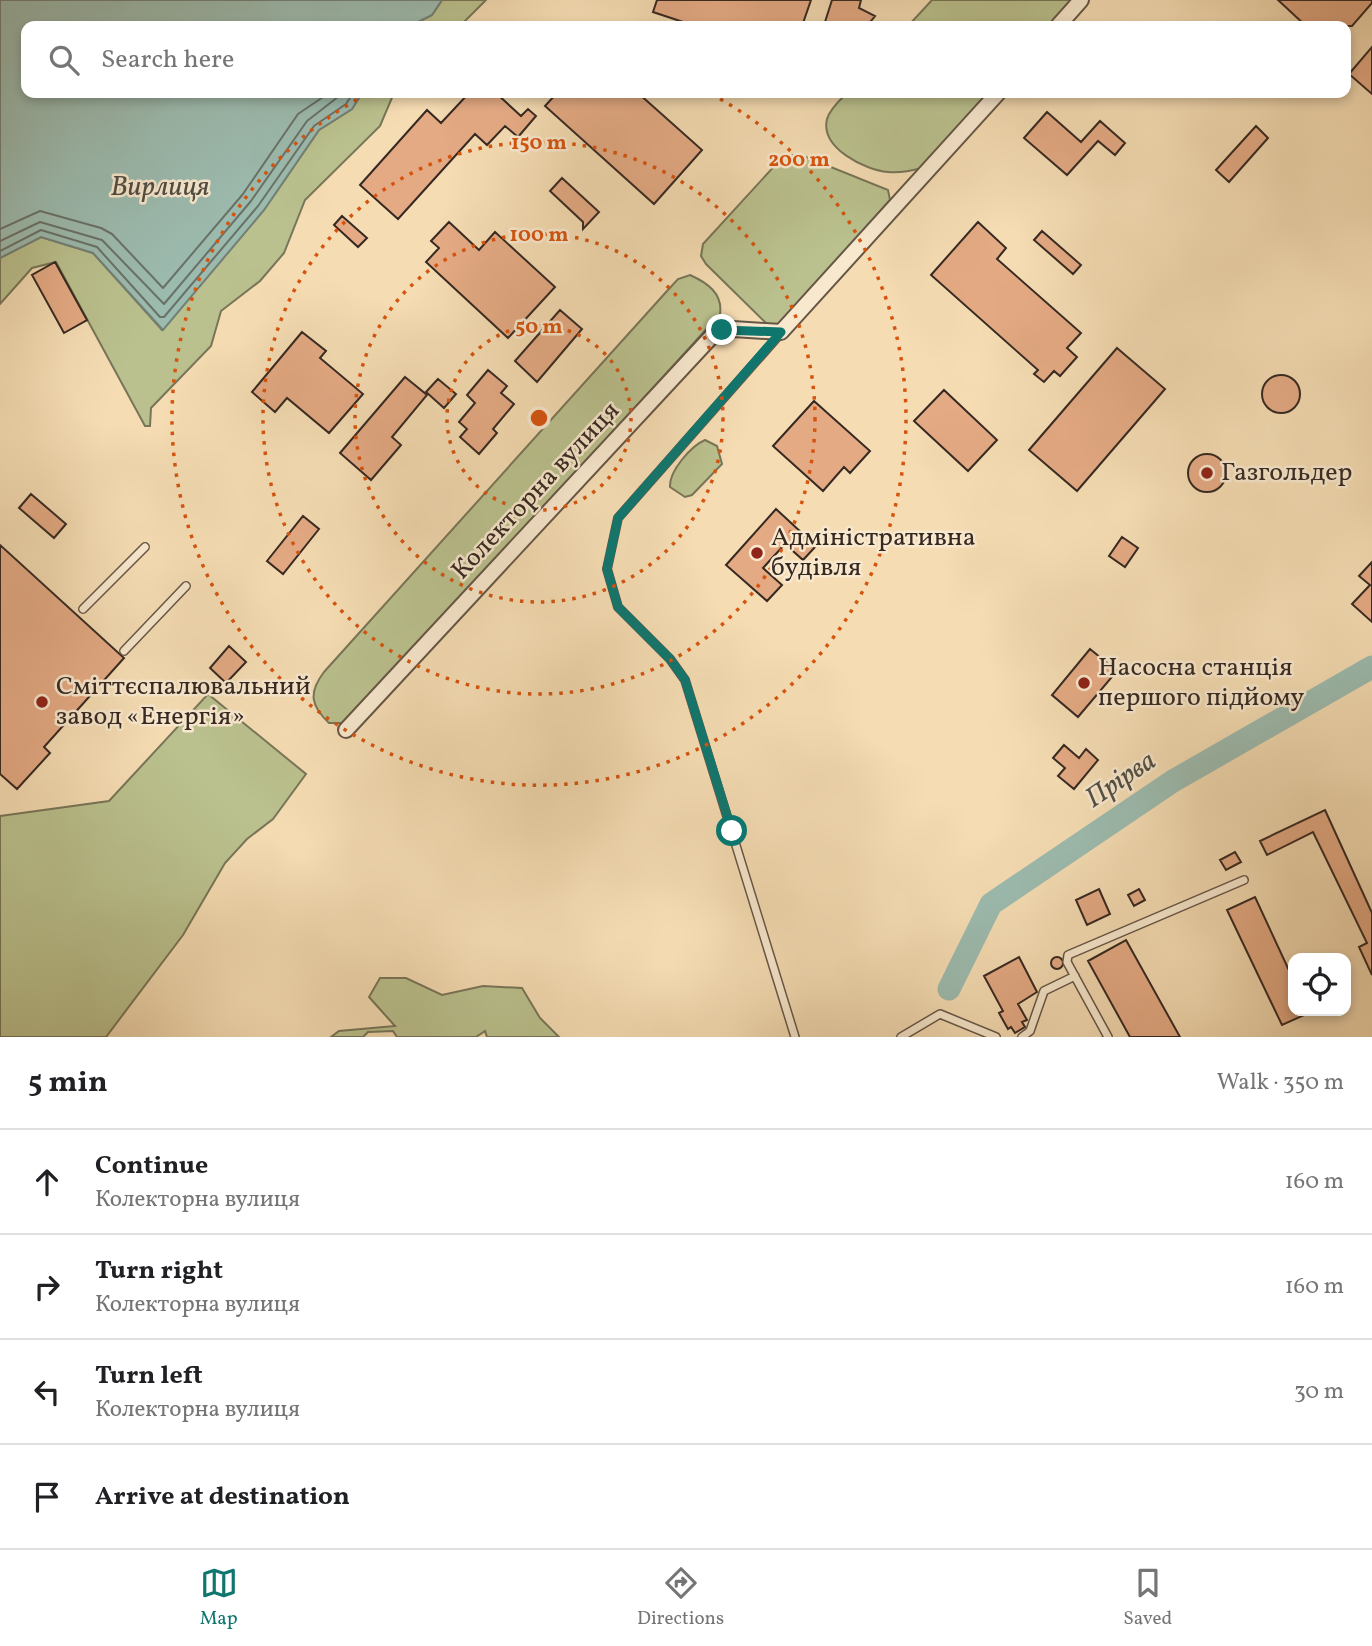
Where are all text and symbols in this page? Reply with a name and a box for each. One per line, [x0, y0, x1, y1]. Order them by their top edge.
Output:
search box [21, 21, 1351, 98]
icon: search [45, 41, 83, 79]
text: Search here [101, 42, 234, 78]
text: 150 m [511, 129, 567, 158]
text: 200 m [768, 146, 830, 175]
water label: Вирлиця [111, 168, 209, 207]
text: 100 m [509, 221, 569, 250]
text: 50 m [515, 313, 563, 342]
route end [706, 314, 737, 345]
street label: Колекторна вулиця [444, 394, 628, 588]
centre of rings [527, 406, 551, 430]
place label: Газгольдер [1221, 455, 1352, 491]
marker: Газгольдер [1199, 465, 1215, 481]
place label: Адміністративна будівля [771, 520, 976, 586]
marker: Адміністративна будівля [749, 545, 765, 561]
place label: Насосна станція першого підйому [1098, 650, 1304, 716]
place label: Сміттєспалювальний завод «Енергія» [56, 669, 311, 735]
marker: Насосна станція першого підйому [1076, 675, 1092, 691]
marker: Сміттєспалювальний завод «Енергія» [34, 694, 50, 710]
water label: Прірва [1078, 742, 1164, 818]
route start [716, 815, 747, 846]
map controls [1288, 953, 1351, 1016]
button: locate [1288, 953, 1351, 1016]
text: 5 min [28, 1062, 108, 1104]
text: Walk · 350 m [1217, 1067, 1344, 1099]
text: Continue [95, 1148, 208, 1184]
icon: ahead [28, 1163, 66, 1201]
text: 160 m [1285, 1166, 1344, 1198]
text: Колекторна вулиця [95, 1184, 300, 1216]
text: Turn right [95, 1253, 223, 1289]
icon: right [28, 1268, 66, 1306]
text: 160 m [1285, 1271, 1344, 1303]
text: Колекторна вулиця [95, 1289, 300, 1321]
text: Turn left [95, 1358, 203, 1394]
icon: left [28, 1373, 66, 1411]
text: 30 m [1294, 1376, 1344, 1408]
text: Колекторна вулиця [95, 1394, 300, 1426]
icon: arrive [28, 1478, 66, 1516]
text: Arrive at destination [95, 1479, 350, 1515]
tab: Map [200, 1564, 238, 1632]
tab: Directions [637, 1564, 724, 1632]
tab: Saved [1123, 1564, 1172, 1632]

